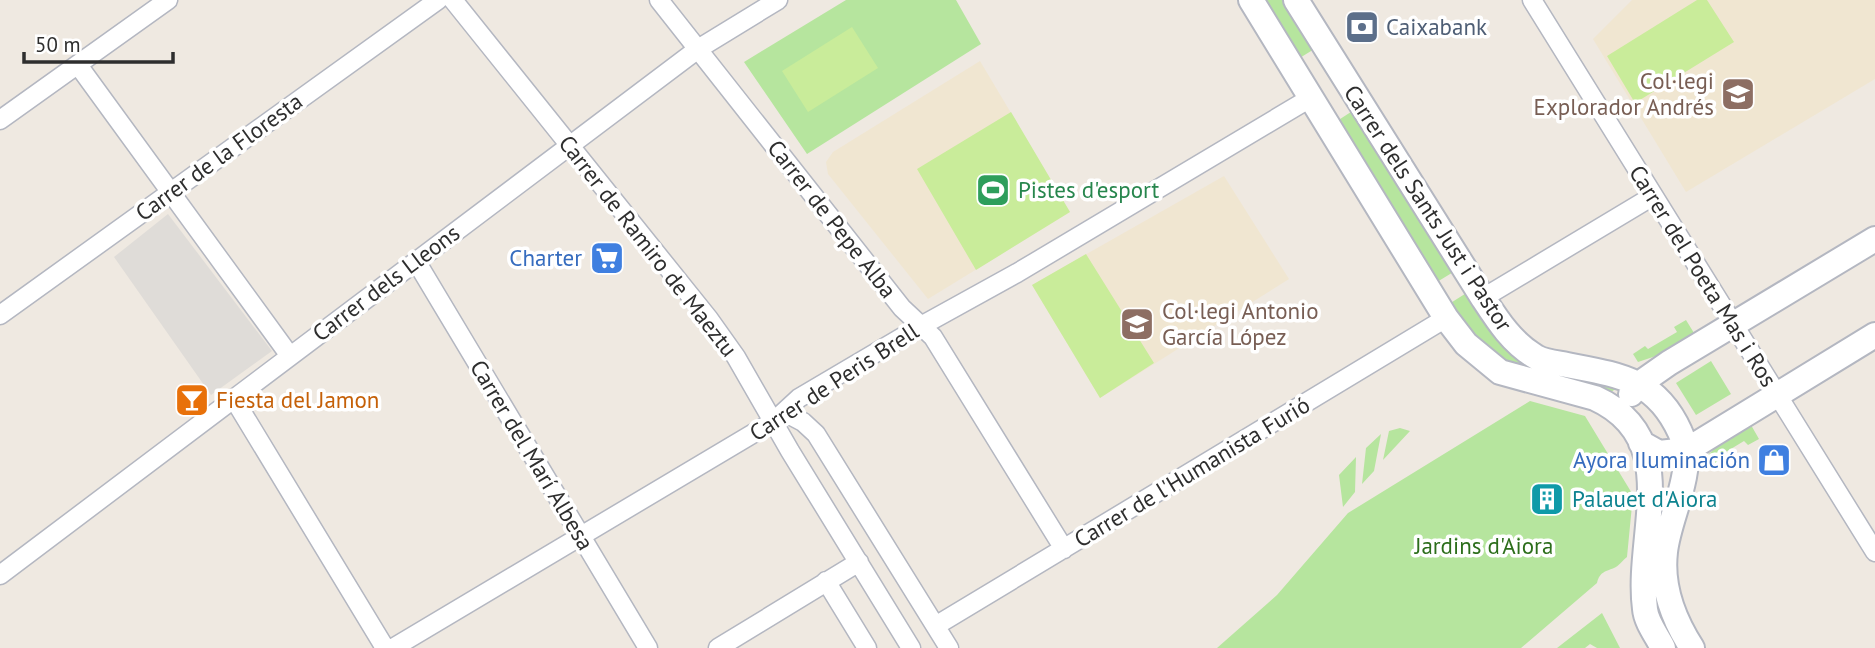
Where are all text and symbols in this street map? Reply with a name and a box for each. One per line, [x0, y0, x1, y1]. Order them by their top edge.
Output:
bank icon: Caixabank [1343, 8, 1381, 46]
place label: Caixabank [1386, 12, 1487, 41]
scale bar [24, 21, 173, 65]
text: 50 m [35, 31, 81, 58]
place label: Col·legi Explorador Andrés [1534, 66, 1714, 121]
school or university icon: Col·legi Explorador Andrés [1719, 75, 1757, 113]
street label: Carrer dels Sants Just i Pastor [1338, 79, 1519, 336]
street label: Carrer de la Floresta [130, 86, 308, 227]
street label: Carrer de Ramiro de Maeztu [553, 129, 744, 362]
street label: Carrer de Pepe Alba [762, 134, 903, 304]
street label: Carrer del Poeta Mas i Ros [1623, 159, 1784, 392]
sports icon: Pistes d'esport [974, 171, 1012, 209]
place label: Pistes d'esport [1018, 175, 1159, 204]
street label: Carrer dels Lleons [306, 218, 465, 347]
supermarket icon: Charter [588, 239, 626, 277]
place label: Charter [509, 243, 582, 272]
place label: Col·legi Antonio García López [1162, 296, 1319, 351]
school or university icon: Col·legi Antonio García López [1118, 305, 1156, 343]
street label: Carrer de Peris Brell [744, 316, 924, 447]
street label: Carrer del Marí Albesa [464, 354, 601, 555]
bar icon: Fiesta del Jamon [173, 381, 211, 419]
place label: Fiesta del Jamon [216, 385, 379, 414]
street label: Carrer de l'Humanista Furió [1069, 390, 1315, 553]
shop icon: Ayora Iluminación [1755, 441, 1793, 479]
place label: Ayora Iluminación [1573, 445, 1750, 474]
building icon: Palauet d'Aiora [1528, 480, 1566, 518]
place label: Palauet d'Aiora [1572, 484, 1717, 513]
park label: Jardins d'Aiora [1414, 531, 1553, 560]

